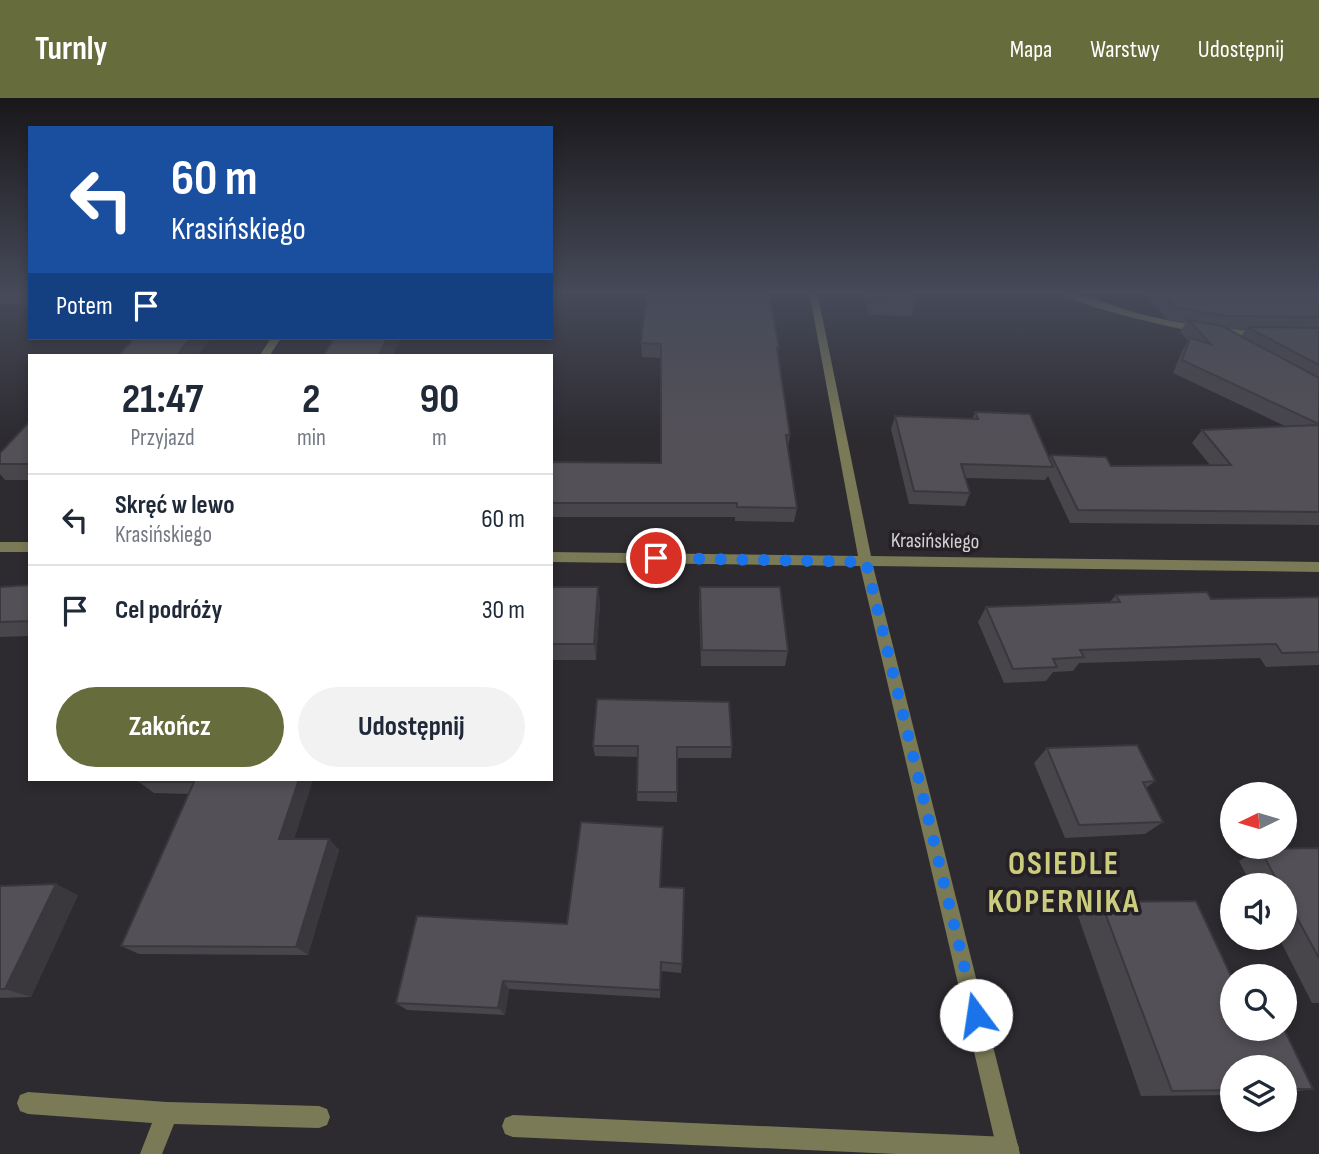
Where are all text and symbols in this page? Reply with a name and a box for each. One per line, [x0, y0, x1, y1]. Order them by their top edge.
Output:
text: Turnly [35, 29, 107, 69]
text: Mapa [1010, 35, 1052, 64]
text: Warstwy [1090, 35, 1160, 64]
text: Udostępnij [1198, 35, 1284, 64]
text: 60 m [171, 150, 258, 209]
icon: left [56, 154, 147, 245]
text: Krasińskiego [171, 210, 306, 249]
icon: arrive [127, 287, 165, 325]
text: Potem [56, 291, 113, 322]
text: 21:47 [122, 374, 203, 425]
text: 2 [302, 374, 321, 425]
text: 90 [419, 374, 459, 425]
text: Przyjazd [130, 424, 194, 452]
text: min [297, 424, 326, 452]
text: m [432, 424, 447, 452]
text: Skręć w lewo [115, 490, 235, 521]
icon: left [56, 501, 94, 539]
text: 60 m [481, 504, 525, 535]
text: Krasińskiego [115, 521, 212, 549]
pin [626, 528, 686, 588]
street label: Krasińskiego [891, 528, 979, 554]
icon: arrive [637, 539, 675, 577]
icon: arrive [56, 592, 94, 630]
text: Cel podróży [115, 595, 222, 626]
text: 30 m [482, 595, 525, 626]
button: Zakończ [56, 687, 284, 767]
button: Udostępnij [298, 687, 525, 767]
north arrow [1220, 782, 1297, 859]
map controls [1220, 782, 1297, 1132]
district label: OSIEDLE KOPERNIKA [988, 844, 1141, 922]
button: sound [1220, 873, 1297, 950]
button: search [1220, 964, 1297, 1041]
position arrow [939, 978, 1013, 1052]
button: layers [1220, 1055, 1297, 1132]

